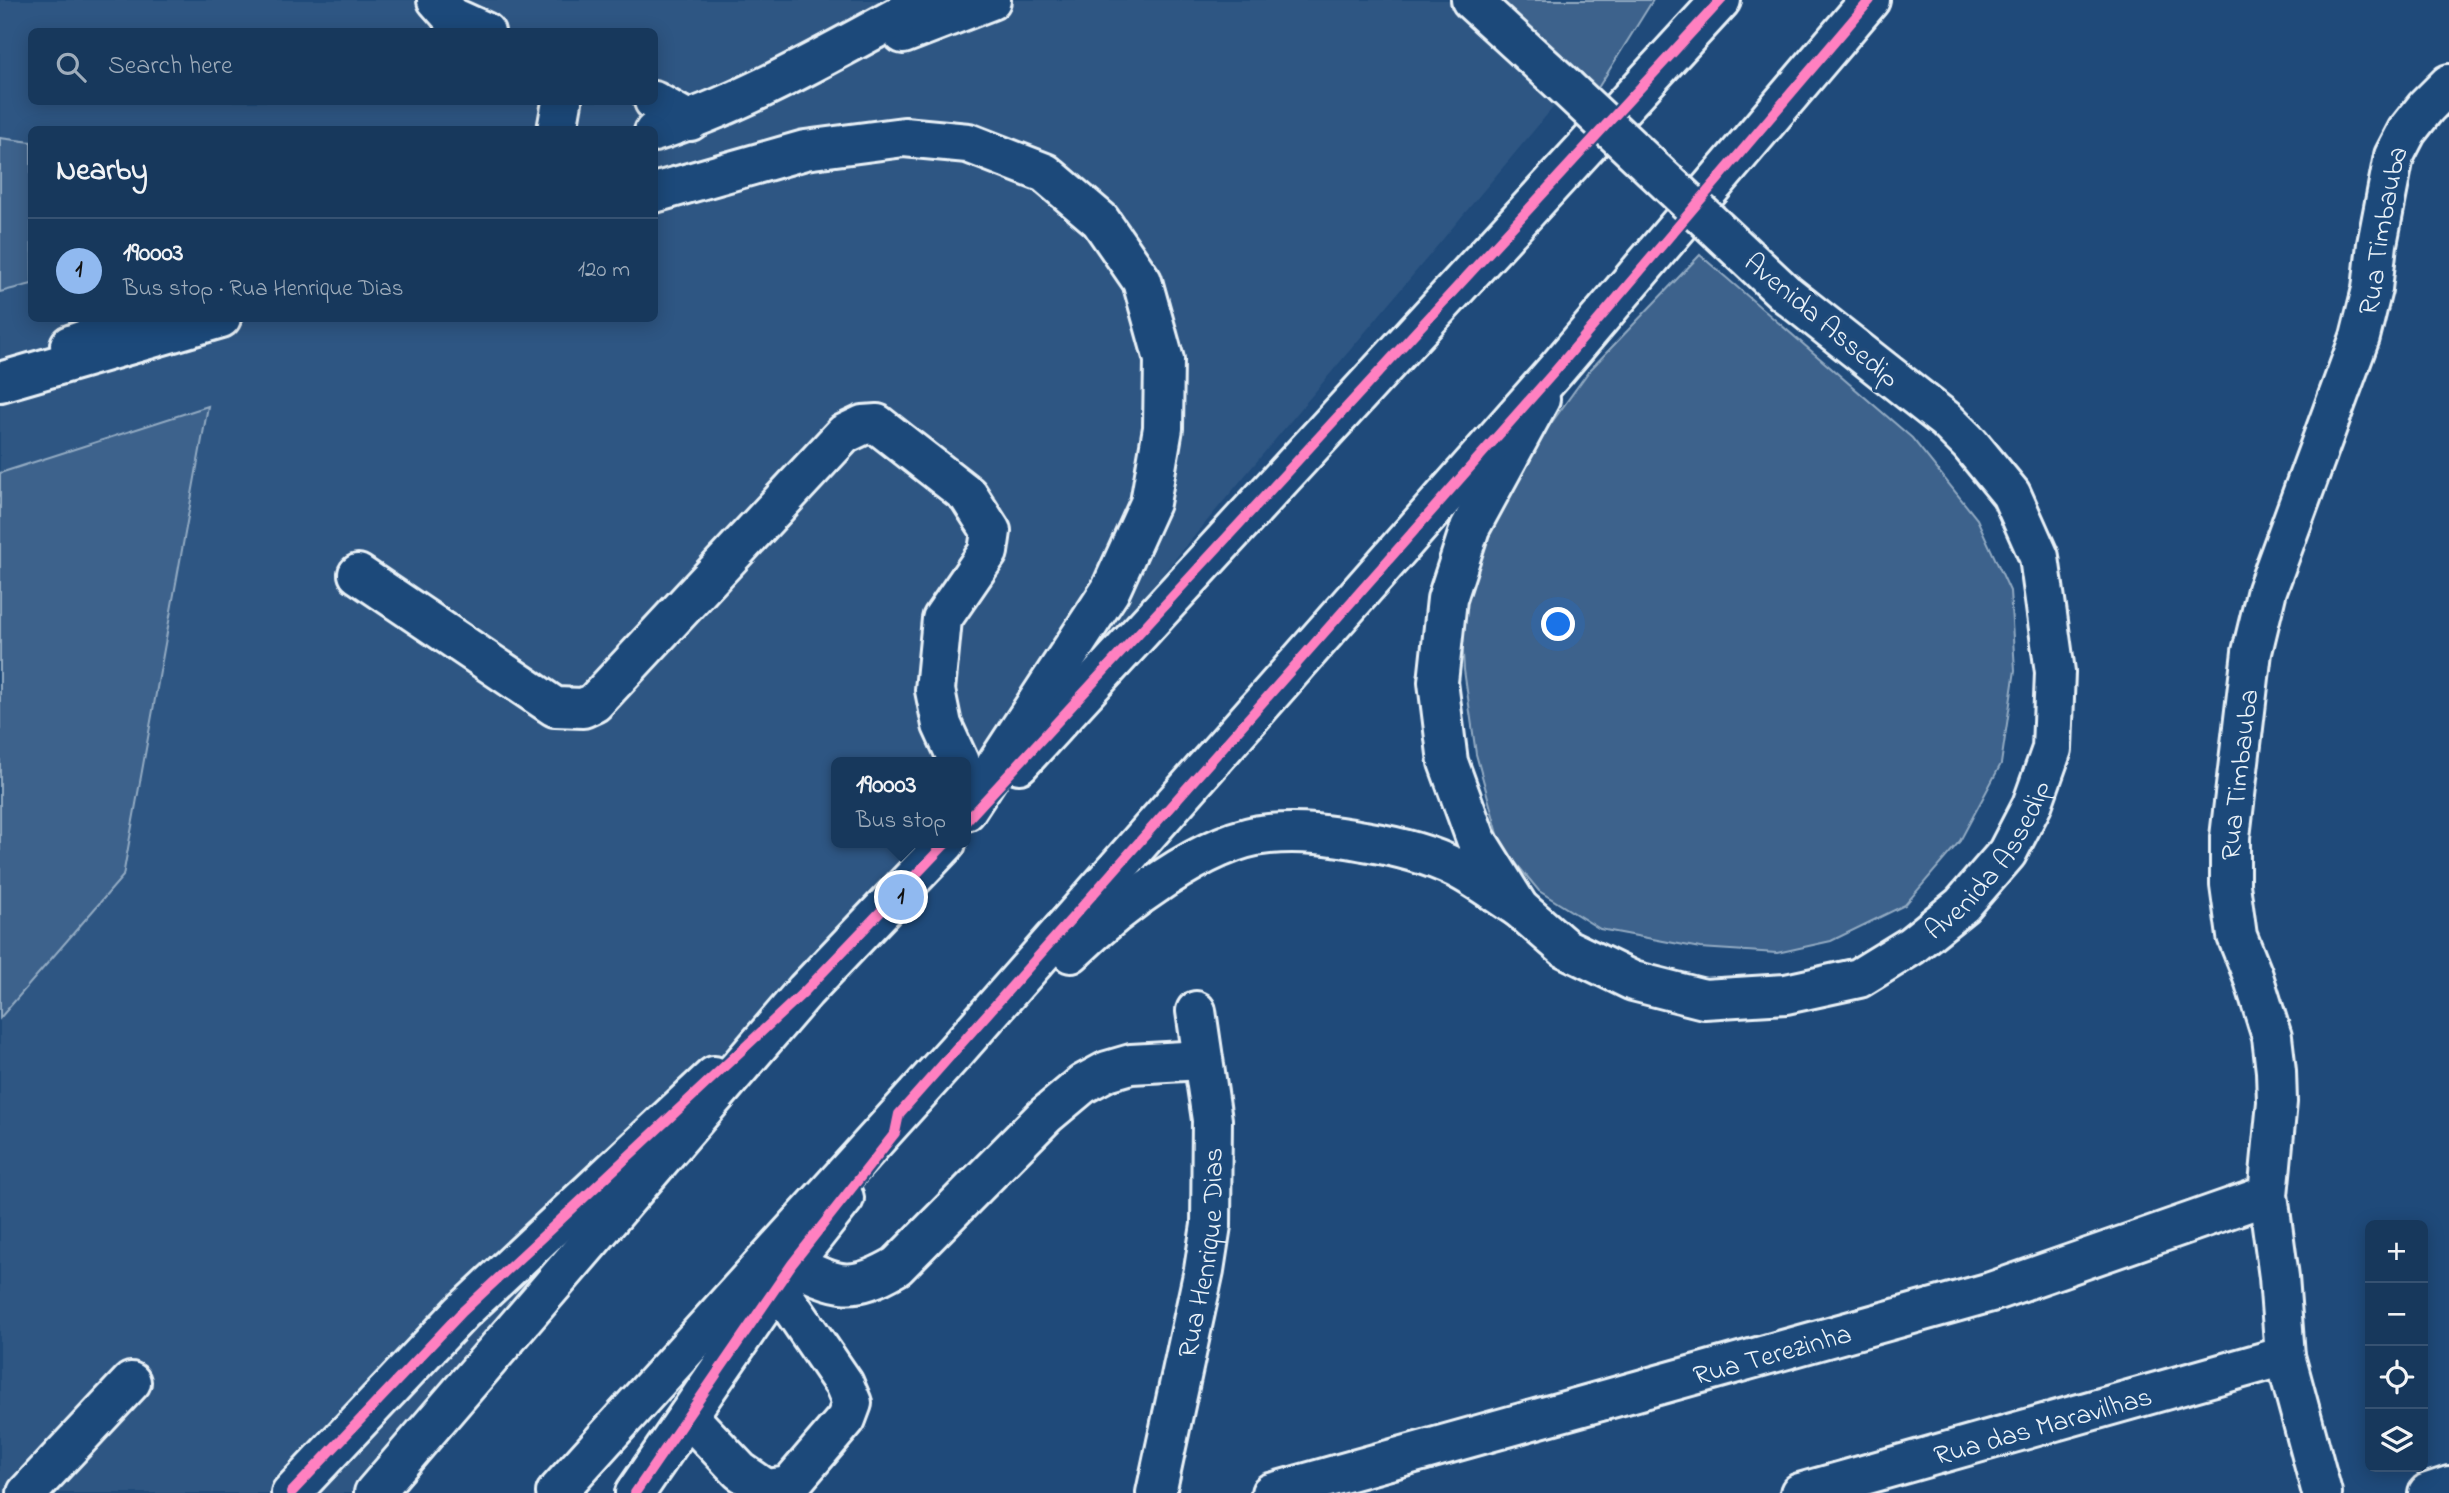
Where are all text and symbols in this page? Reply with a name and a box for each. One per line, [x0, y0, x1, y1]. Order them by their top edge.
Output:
search box [28, 28, 658, 105]
icon: search [52, 48, 90, 86]
text: Search here [108, 48, 233, 86]
street label: Rua Timbauba [2349, 138, 2420, 320]
text: Nearby [56, 150, 148, 194]
text: 190003 [123, 235, 184, 273]
street label: Avenida Assedip [1734, 244, 1908, 399]
text: 1 [75, 254, 83, 287]
text: 120 m [578, 254, 630, 287]
text: Bus stop · Rua Henrique Dias [123, 273, 403, 306]
your location [1541, 607, 1575, 641]
street label: Rua Timbauba [2212, 687, 2271, 860]
popup [831, 757, 971, 848]
text: 190003 [856, 767, 917, 805]
street label: Avenida Assedip [1917, 775, 2063, 951]
text: Bus stop [856, 805, 946, 838]
pin: 1 [878, 871, 924, 923]
street label: Rua Henrique Dias [1169, 1147, 1236, 1362]
map controls [2365, 1220, 2428, 1472]
button: + [2365, 1220, 2428, 1283]
button: − [2365, 1283, 2428, 1346]
street label: Rua Terezinha [1689, 1315, 1857, 1398]
button: locate [2365, 1346, 2428, 1409]
street label: Rua das Maravilhas [1930, 1378, 2157, 1478]
button: layers [2365, 1409, 2428, 1472]

